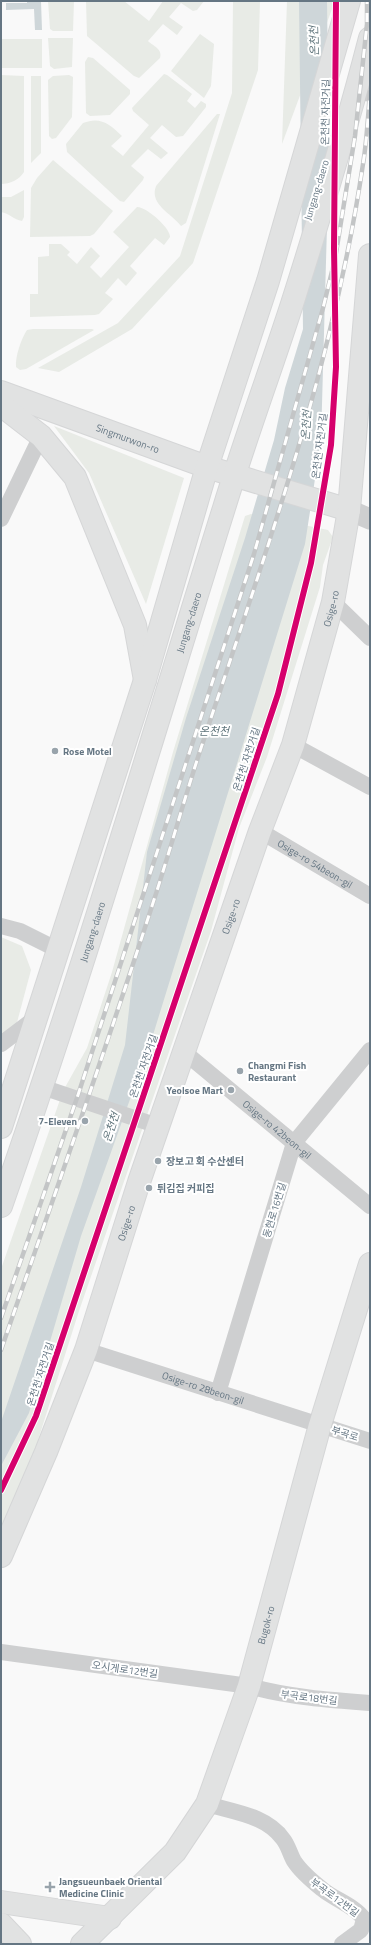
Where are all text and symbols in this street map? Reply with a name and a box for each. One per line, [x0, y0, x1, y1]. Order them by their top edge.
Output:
water label: 온천천 [305, 24, 323, 56]
street label: 온천천 자전거길 [317, 79, 334, 145]
street label: Jungang-daero [300, 158, 333, 222]
water label: 온천천 [297, 407, 315, 441]
street label: 온천천 자전거길 [308, 412, 331, 480]
street label: Singmurwon-ro [94, 420, 162, 457]
street label: Jungang-daero [173, 590, 205, 655]
street label: Osige-ro [319, 590, 343, 628]
water label: 온천천 [199, 723, 231, 739]
street label: 온천천 자전거길 [229, 725, 264, 793]
place label: Rose Motel [63, 744, 112, 759]
marker: Rose Motel [50, 746, 60, 756]
street label: Osige-ro 54beon-gil [274, 836, 355, 892]
street label: Osige-ro [218, 897, 244, 936]
street label: Jungang-daero [76, 900, 109, 964]
street label: 온천천 자전거길 [126, 1032, 161, 1100]
place label: Changmi Fish Restaurant [248, 1058, 306, 1085]
marker: Changmi Fish Restaurant [235, 1066, 245, 1076]
place label: Yeolsoe Mart [167, 1083, 223, 1098]
marker: Yeolsoe Mart [226, 1085, 236, 1095]
street label: Osige-ro 42beon-gil [239, 1097, 314, 1162]
water label: 온천천 [99, 1108, 124, 1144]
place label: 7-Eleven [39, 1114, 77, 1129]
marker: 7-Eleven [80, 1116, 90, 1126]
place label: 장보고 회 수산센터 [166, 1154, 244, 1169]
marker: 장보고 회 수산센터 [153, 1156, 163, 1166]
place label: 튀김집 커피집 [157, 1181, 214, 1196]
street label: 동현로16번길 [259, 1181, 290, 1240]
marker: 튀김집 커피집 [144, 1183, 154, 1193]
street label: Osige-ro [114, 1203, 139, 1243]
street label: 온천천 자전거길 [23, 1340, 58, 1408]
street label: Osige-ro 28beon-gil [160, 1368, 246, 1408]
street label: 부곡로 [329, 1422, 360, 1445]
street label: Bugok-ro [254, 1604, 278, 1646]
street label: 오시게로12번길 [91, 1657, 159, 1682]
street label: 부곡로18번길 [280, 1687, 338, 1708]
place label: Jangsueunbaek Oriental Medicine Clinic [59, 1874, 163, 1901]
street label: 부곡로12번길 [307, 1875, 362, 1920]
marker: Jangsueunbaek Oriental Medicine Clinic [44, 1881, 56, 1893]

